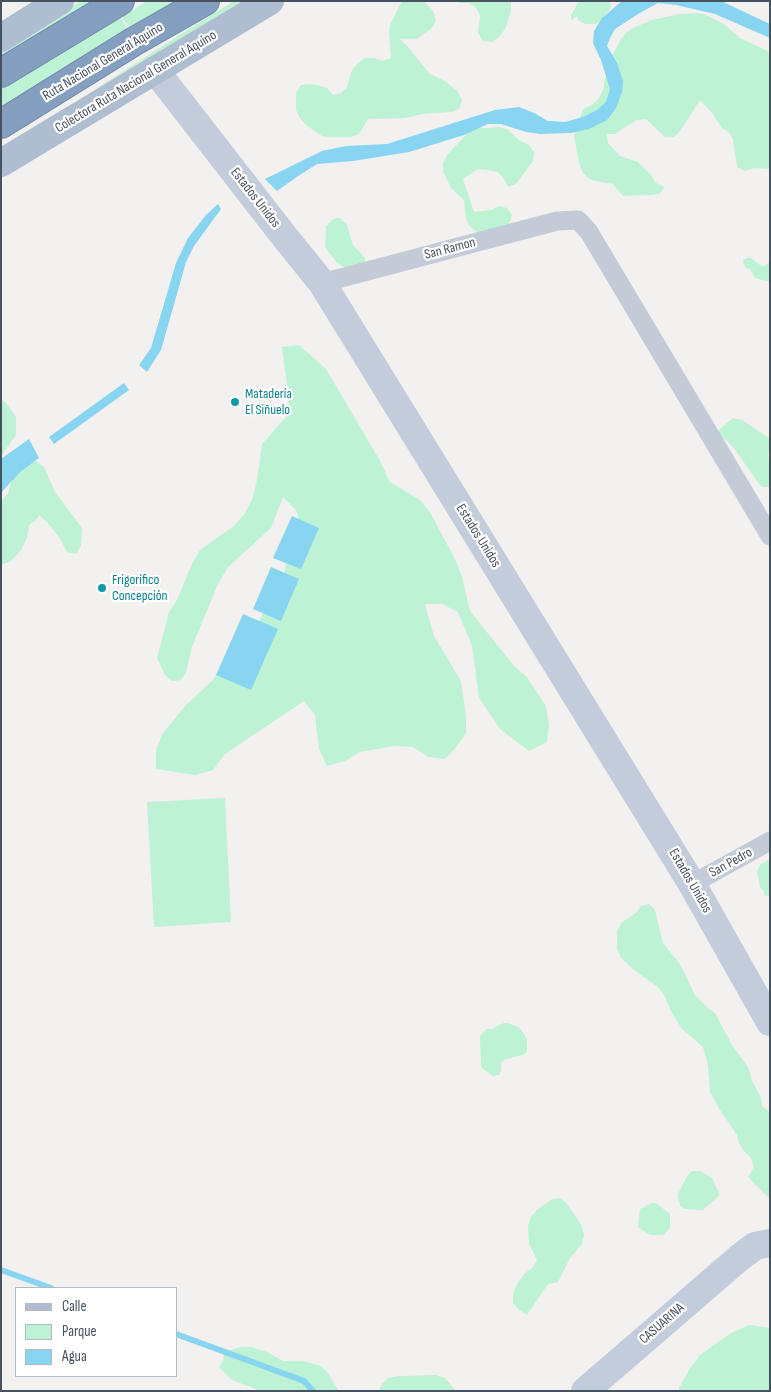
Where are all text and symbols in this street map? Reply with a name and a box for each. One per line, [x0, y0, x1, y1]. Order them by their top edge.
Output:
street label: Ruta Nacional General Aquino [40, 19, 166, 105]
street label: Colectora Ruta Nacional General Aquino [52, 27, 220, 137]
street label: Estados Unidos [226, 165, 284, 231]
street label: San Ramon [423, 234, 477, 264]
place label: Matadería El Siñuelo [245, 386, 292, 418]
marker: Matadería El Siñuelo [229, 396, 241, 408]
street label: Estados Unidos [452, 501, 504, 571]
place label: Frigorífico Concepción [112, 572, 167, 604]
marker: Frigorífico Concepción [96, 582, 108, 594]
street label: San Pedro [707, 844, 755, 882]
street label: Estados Unidos [665, 846, 715, 916]
legend [15, 1287, 178, 1377]
text: Calle [62, 1297, 86, 1316]
street label: CASUARINA [636, 1300, 688, 1348]
text: Parque [62, 1322, 97, 1341]
text: Agua [62, 1347, 87, 1366]

